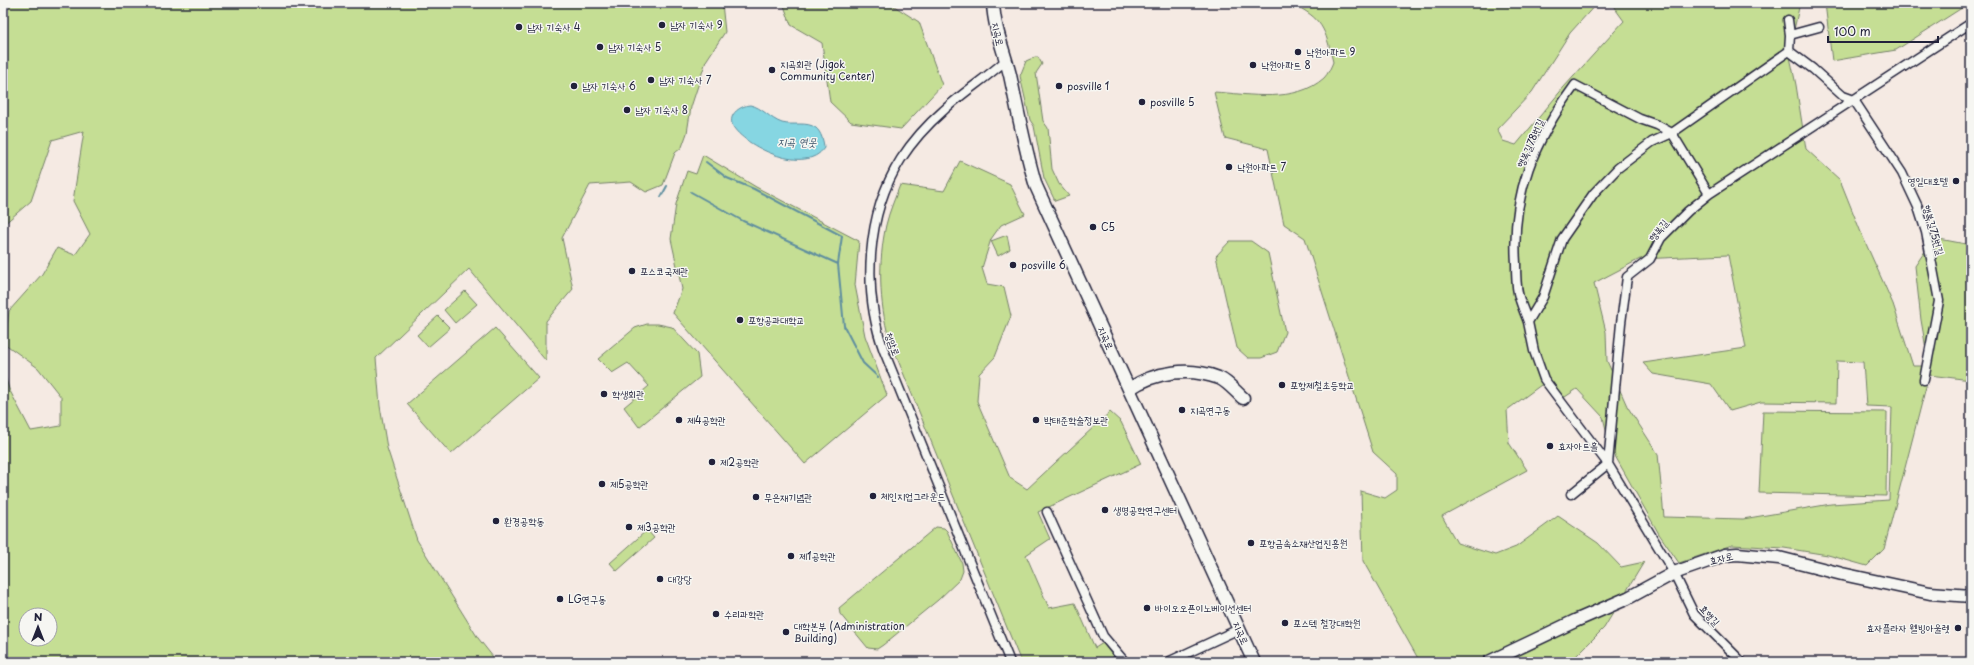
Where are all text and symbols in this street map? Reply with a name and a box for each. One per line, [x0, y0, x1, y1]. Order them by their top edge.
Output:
place label: 남자 기숙사 9 [670, 17, 723, 32]
scale bar [1828, 18, 1938, 44]
place label: 남자 기숙사 4 [527, 19, 581, 34]
marker: 남자 기숙사 9 [657, 20, 667, 30]
street label: 지곡로 [988, 20, 1009, 47]
marker: 남자 기숙사 4 [514, 22, 524, 32]
text: 100 m [1834, 22, 1871, 40]
place label: 남자 기숙사 5 [608, 39, 661, 54]
marker: 남자 기숙사 5 [595, 42, 605, 52]
place label: 낙원아파트 9 [1306, 44, 1355, 59]
marker: 낙원아파트 9 [1293, 47, 1303, 57]
place label: 지곡회관 (Jigok Community Center) [780, 56, 875, 84]
place label: 낙원아파트 8 [1261, 57, 1311, 72]
marker: 낙원아파트 8 [1248, 60, 1258, 70]
marker: 지곡회관 (Jigok Community Center) [767, 65, 777, 75]
place label: 남자 기숙사 7 [659, 72, 712, 87]
marker: 남자 기숙사 7 [646, 75, 656, 85]
place label: 남자 기숙사 6 [582, 78, 636, 93]
place label: posville 1 [1067, 78, 1109, 93]
marker: 남자 기숙사 6 [569, 81, 579, 91]
marker: posville 1 [1054, 81, 1064, 91]
place label: posville 5 [1150, 94, 1194, 109]
marker: posville 5 [1137, 97, 1147, 107]
place label: 남자 기숙사 8 [635, 102, 688, 117]
marker: 남자 기숙사 8 [622, 105, 632, 115]
street label: 행복길78번길 [1512, 116, 1547, 170]
water label: 지곡 연못 [778, 133, 817, 150]
place label: 낙원아파트 7 [1237, 159, 1286, 174]
marker: 낙원아파트 7 [1224, 162, 1234, 172]
place label: 영일대호텔 [1908, 173, 1948, 188]
marker: 영일대호텔 [1951, 176, 1961, 186]
street label: 행복길75번길 [1920, 202, 1949, 257]
street label: 행복길 [1644, 216, 1671, 245]
place label: C5 [1101, 219, 1115, 234]
marker: C5 [1088, 222, 1098, 232]
place label: posville 6 [1021, 257, 1066, 272]
marker: posville 6 [1008, 260, 1018, 270]
place label: 포스코국제관 [640, 263, 688, 278]
marker: 포스코국제관 [627, 266, 637, 276]
place label: 포항공과대학교 [748, 312, 804, 327]
marker: 포항공과대학교 [735, 315, 745, 325]
street label: 지곡로 [1095, 324, 1118, 352]
street label: 청암로 [882, 330, 905, 358]
place label: 포항제철초등학교 [1290, 377, 1354, 392]
marker: 포항제철초등학교 [1277, 380, 1287, 390]
place label: 학생회관 [612, 386, 644, 401]
marker: 학생회관 [599, 389, 609, 399]
place label: 지곡연구동 [1190, 402, 1230, 417]
marker: 지곡연구동 [1177, 405, 1187, 415]
place label: 제4공학관 [687, 412, 726, 427]
place label: 박태준학술정보관 [1044, 412, 1108, 427]
marker: 제4공학관 [674, 415, 684, 425]
marker: 박태준학술정보관 [1031, 415, 1041, 425]
place label: 효자아트홀 [1558, 438, 1598, 453]
marker: 효자아트홀 [1545, 441, 1555, 451]
place label: 제2공학관 [720, 454, 759, 469]
marker: 제2공학관 [707, 457, 717, 467]
place label: 제5공학관 [610, 476, 649, 491]
marker: 제5공학관 [597, 479, 607, 489]
place label: 체인지업그라운드 [881, 488, 945, 503]
place label: 무은재기념관 [764, 489, 812, 504]
marker: 체인지업그라운드 [868, 491, 878, 501]
marker: 무은재기념관 [751, 492, 761, 502]
place label: 생명공학연구센터 [1113, 502, 1177, 517]
marker: 생명공학연구센터 [1100, 505, 1110, 515]
place label: 환경공학동 [504, 513, 544, 528]
marker: 환경공학동 [491, 516, 501, 526]
place label: 제3공학관 [637, 519, 676, 534]
marker: 제3공학관 [624, 522, 634, 532]
place label: 포항금속소재산업진흥원 [1259, 535, 1348, 550]
marker: 포항금속소재산업진흥원 [1246, 538, 1256, 548]
street label: 효자로 [1707, 547, 1734, 568]
place label: 제1공학관 [799, 548, 836, 563]
marker: 제1공학관 [786, 551, 796, 561]
place label: 대강당 [668, 571, 692, 586]
marker: 대강당 [655, 574, 665, 584]
place label: LG연구동 [568, 591, 606, 606]
marker: LG연구동 [555, 594, 565, 604]
place label: 바이오오픈이노베이션센터 [1155, 600, 1252, 615]
street label: 효행길 [1697, 601, 1724, 629]
marker: 바이오오픈이노베이션센터 [1142, 603, 1152, 613]
place label: 수리과학관 [724, 606, 764, 621]
north arrow [18, 607, 58, 647]
text: N [34, 608, 43, 625]
marker: 수리과학관 [711, 609, 721, 619]
place label: 포스텍 철강대학원 [1293, 615, 1361, 630]
place label: 대학본부 (Administration Building) [794, 618, 905, 645]
marker: 포스텍 철강대학원 [1280, 618, 1290, 628]
street label: 지곡로 [1230, 619, 1253, 647]
place label: 효자플라자 웰빙아울렛 [1866, 620, 1950, 635]
marker: 효자플라자 웰빙아울렛 [1953, 623, 1963, 633]
marker: 대학본부 (Administration Building) [781, 627, 791, 637]

